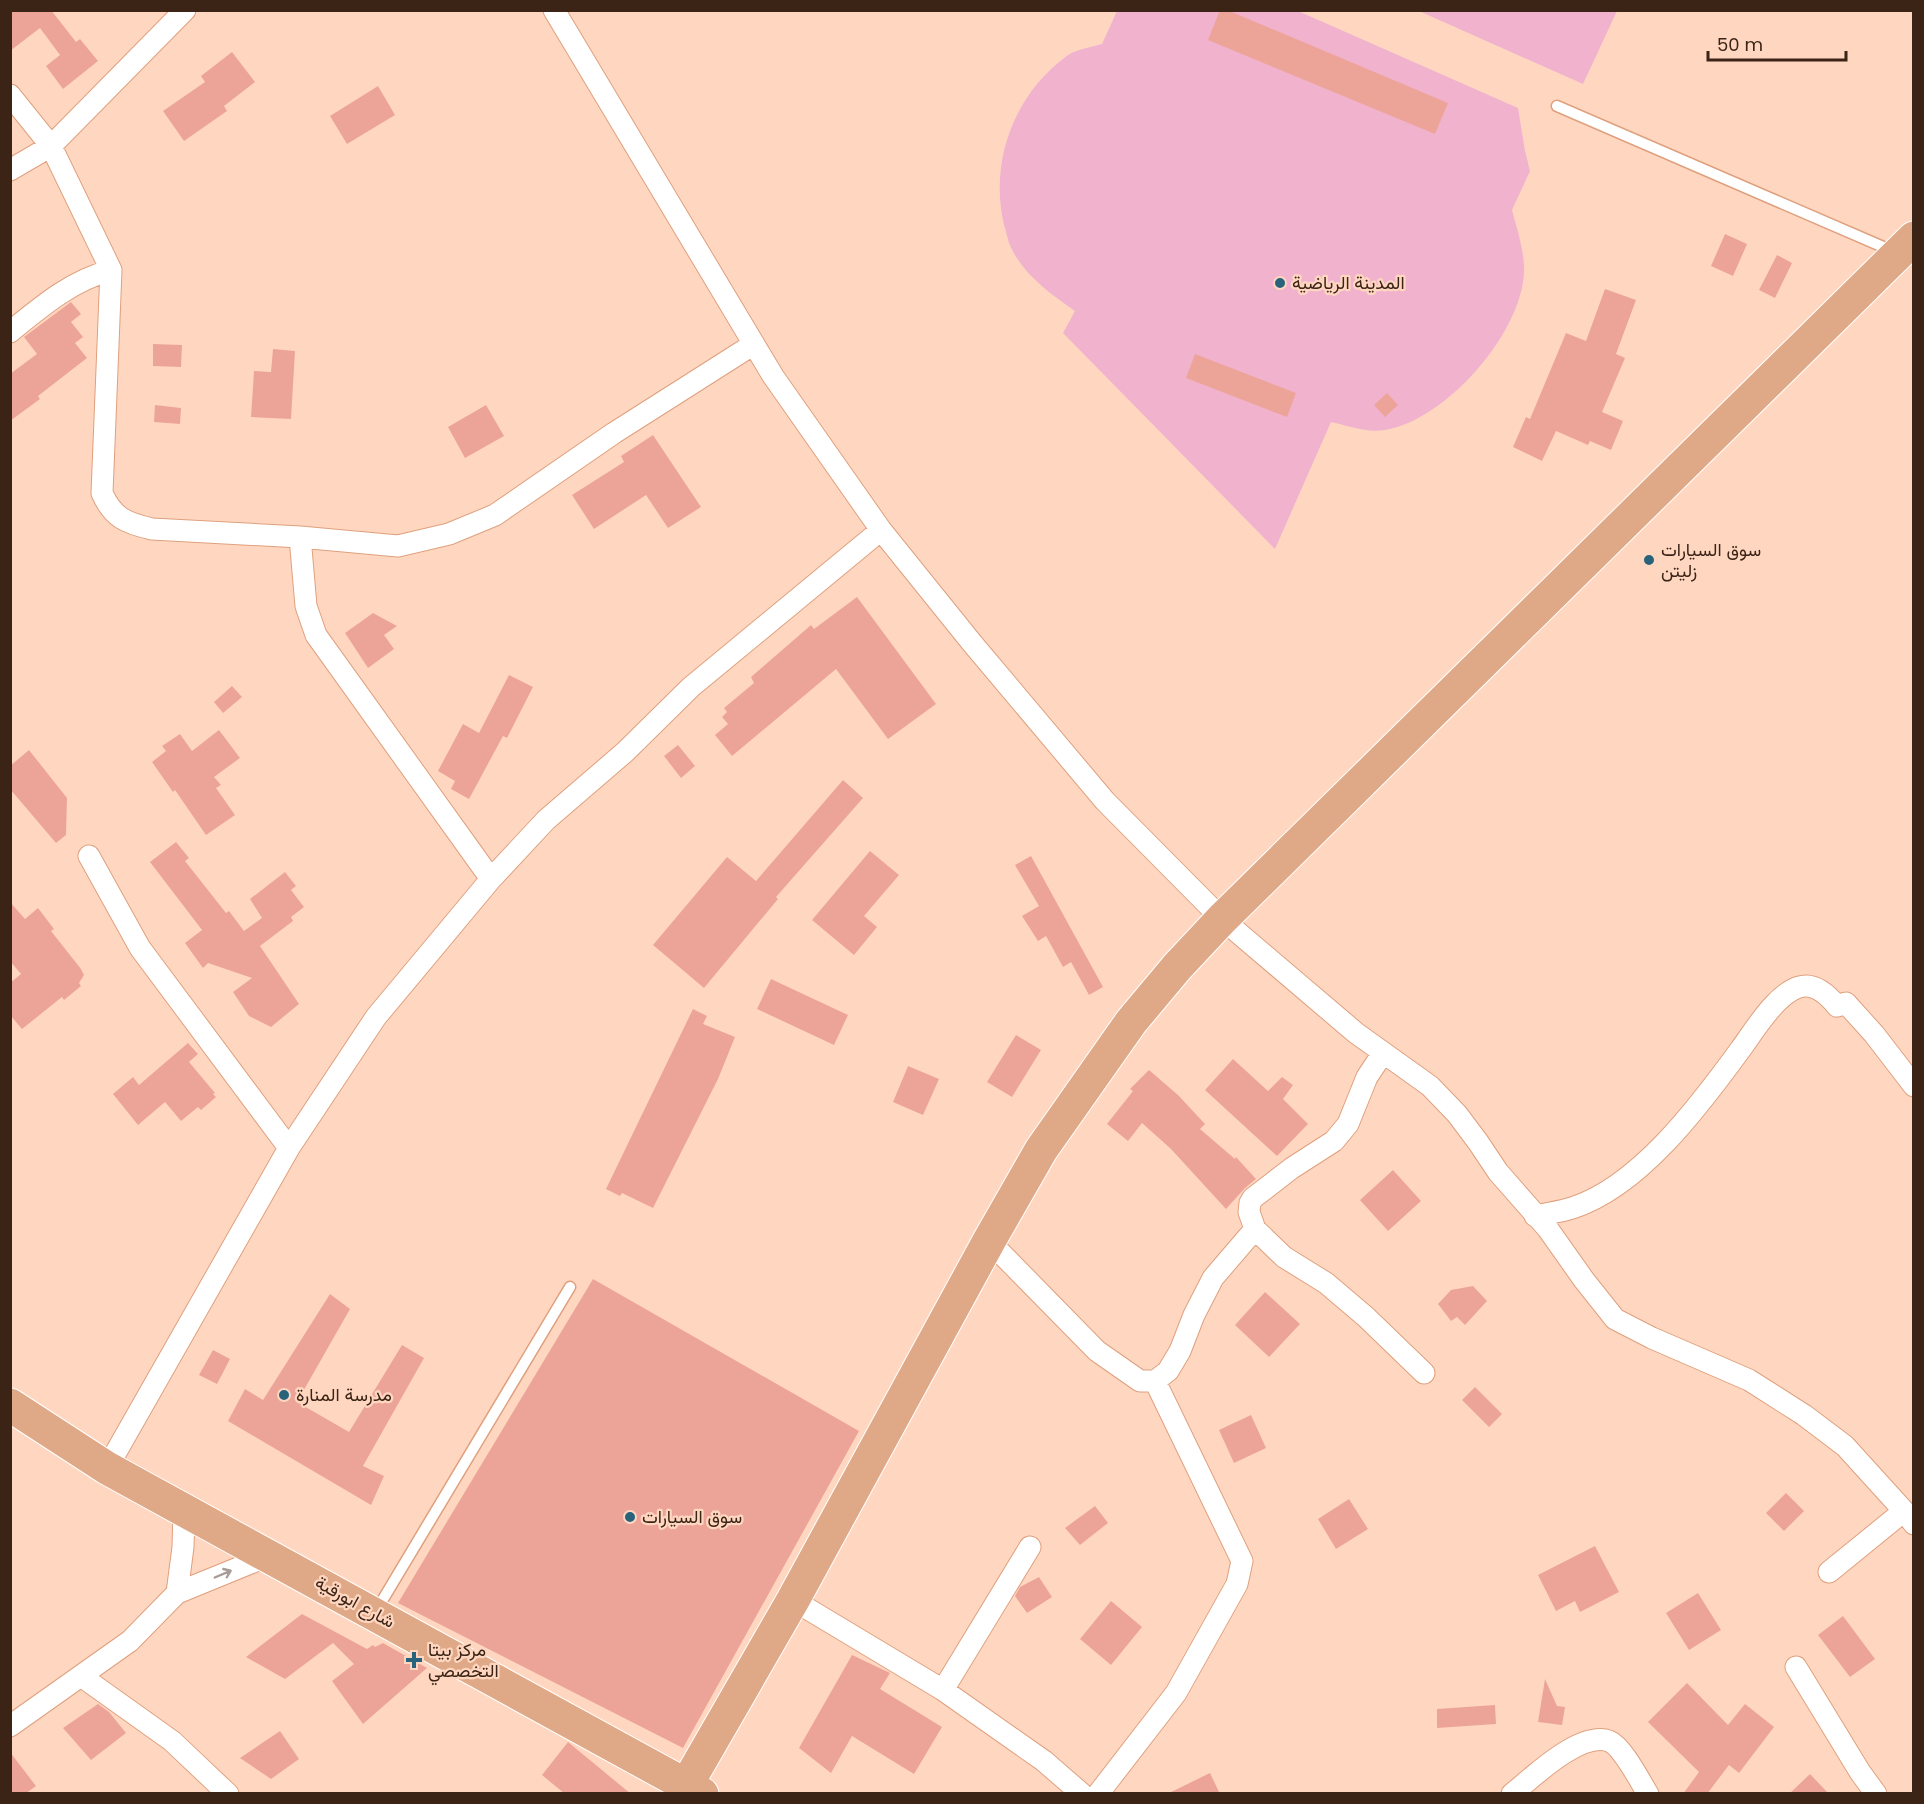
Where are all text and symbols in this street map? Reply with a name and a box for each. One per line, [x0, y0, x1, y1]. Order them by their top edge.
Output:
scale bar [1708, 24, 1846, 62]
text: 50 m [1717, 32, 1763, 57]
place label: المدينة الرياضية [1292, 270, 1405, 295]
marker: المدينة الرياضية [1273, 276, 1287, 290]
place label: سوق السيارات زليتن [1661, 537, 1761, 583]
marker: سوق السيارات زليتن [1642, 553, 1656, 567]
place label: مدرسة المنارة [296, 1382, 392, 1407]
marker: مدرسة المنارة [277, 1388, 291, 1402]
place label: سوق السيارات [642, 1504, 742, 1529]
marker: سوق السيارات [623, 1510, 637, 1524]
one-way arrow [214, 1567, 232, 1578]
street label: شارع ابورقية [311, 1569, 400, 1634]
place label: مركز بيتا التخصصي [428, 1637, 499, 1686]
marker: مركز بيتا التخصصي [405, 1651, 423, 1669]

